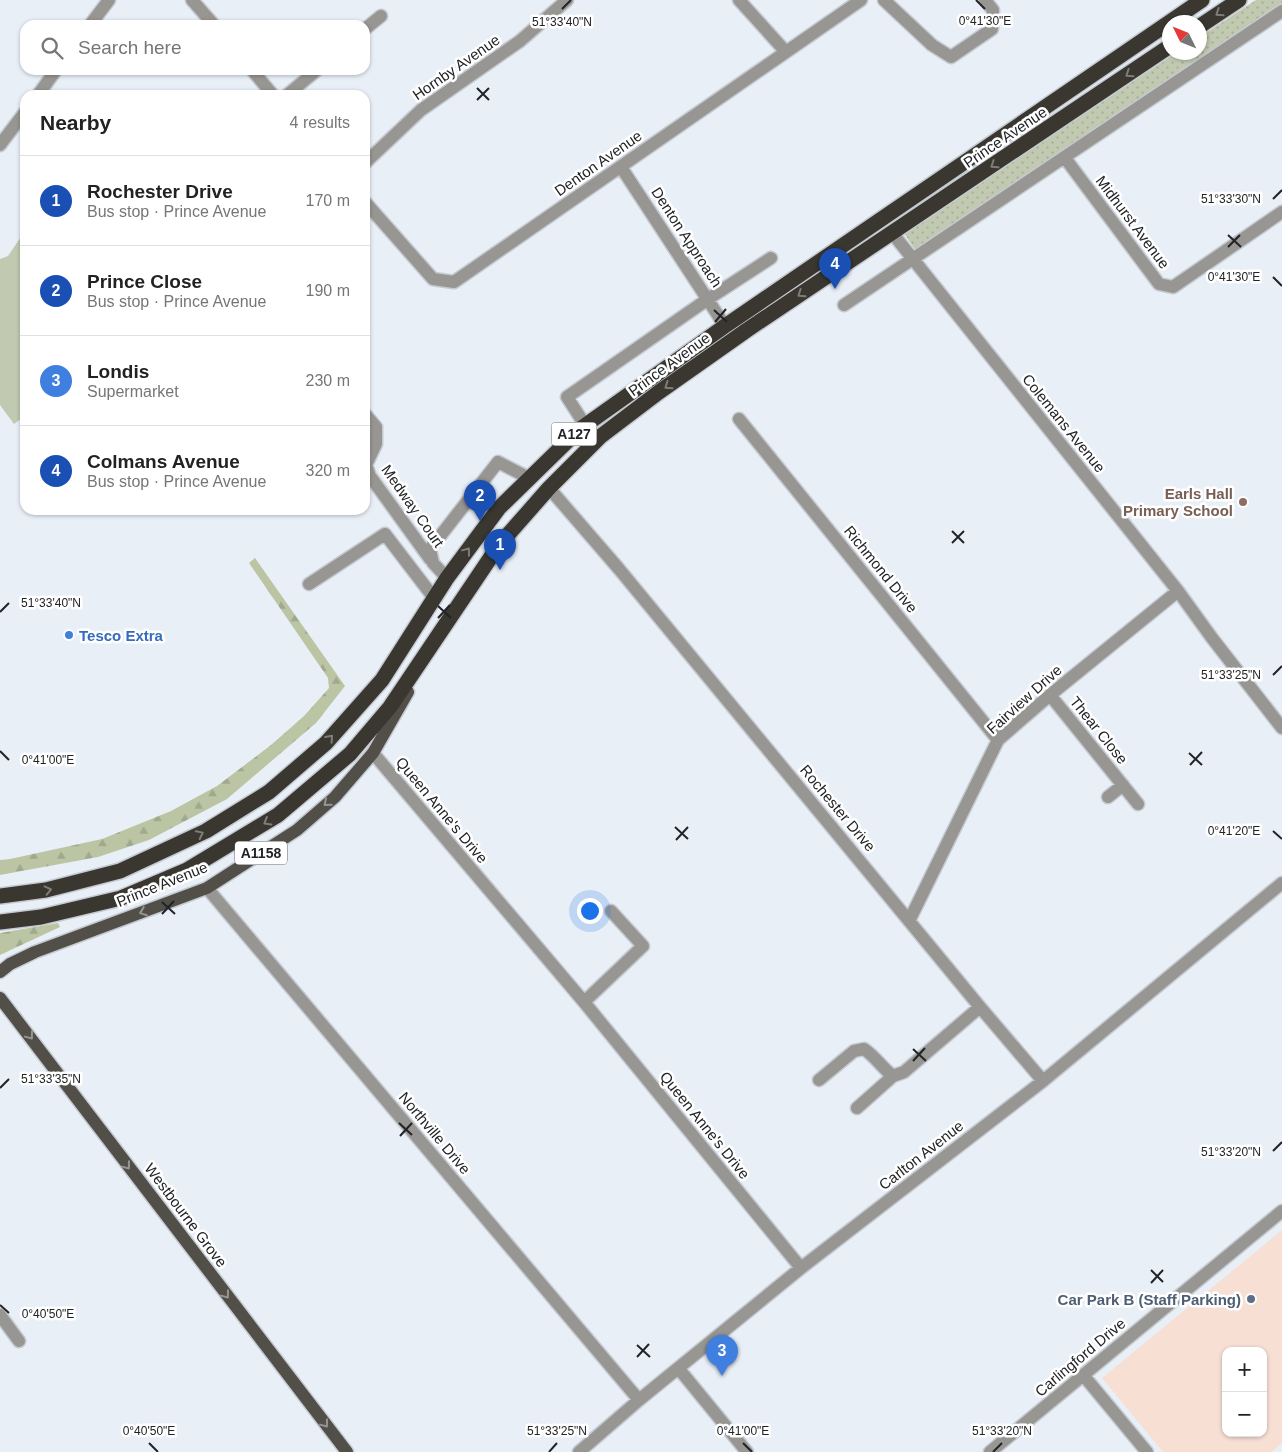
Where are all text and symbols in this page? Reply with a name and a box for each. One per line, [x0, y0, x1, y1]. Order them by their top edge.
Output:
one-way arrow [1215, 7, 1225, 16]
text: 0°41'30"E [959, 14, 1011, 28]
text: 51°33'40"N [532, 15, 592, 29]
north arrow [1162, 15, 1207, 60]
search box [20, 20, 370, 75]
street label: Hornby Avenue [409, 31, 503, 103]
icon: search [38, 34, 66, 62]
text: Search here [78, 37, 182, 58]
one-way arrow [1125, 67, 1134, 77]
street label: Prince Avenue [960, 103, 1050, 171]
text: Nearby [40, 111, 111, 134]
text: 4 results [290, 114, 350, 131]
street label: Denton Avenue [551, 127, 645, 199]
one-way arrow [991, 159, 1000, 168]
street label: Midhurst Avenue [1093, 172, 1173, 272]
text: Rochester Drive [87, 181, 233, 202]
street label: Denton Approach [648, 184, 726, 290]
text: 1 [52, 192, 60, 209]
text: 170 m [306, 192, 350, 209]
text: 51°33'30"N [1201, 192, 1261, 206]
text: Bus stop · Prince Avenue [87, 203, 266, 220]
pin: 4 [819, 248, 851, 289]
text: 0°41'30"E [1208, 270, 1260, 284]
text: Prince Close [87, 271, 202, 292]
text: 2 [52, 282, 60, 299]
text: 190 m [306, 282, 350, 299]
one-way arrow [798, 288, 807, 298]
text: Bus stop · Prince Avenue [87, 293, 266, 310]
street label: Prince Avenue [625, 329, 713, 399]
text: Londis [87, 361, 149, 382]
street label: Colemans Avenue [1019, 370, 1109, 476]
text: 3 [52, 372, 60, 389]
text: 230 m [306, 372, 350, 389]
one-way arrow [664, 380, 673, 389]
text: Supermarket [87, 383, 179, 400]
road number: A127 [552, 422, 596, 446]
text: Colmans Avenue [87, 451, 240, 472]
text: 4 [52, 462, 60, 479]
text: 320 m [306, 462, 350, 479]
street label: Medway Court [378, 462, 448, 551]
text: Bus stop · Prince Avenue [87, 473, 266, 490]
pin: 2 [464, 480, 496, 521]
place label: Earls Hall Primary School [1123, 485, 1233, 519]
marker: Earls Hall Primary School [1237, 496, 1249, 508]
street label: Richmond Drive [841, 522, 921, 616]
pin: 1 [484, 529, 516, 570]
one-way arrow [462, 548, 470, 557]
text: 51°33'40"N [21, 596, 81, 610]
place label: Tesco Extra [79, 627, 164, 644]
marker: Tesco Extra [63, 629, 75, 641]
street label: Fairview Drive [983, 661, 1065, 737]
text: 51°33'25"N [1201, 668, 1261, 682]
street label: Thear Close [1067, 693, 1131, 767]
one-way arrow [324, 734, 333, 743]
text: 0°41'00"E [22, 753, 74, 767]
street label: Queen Anne's Drive [393, 754, 491, 866]
street label: Rochester Drive [797, 761, 879, 855]
one-way arrow [323, 798, 332, 807]
one-way arrow [263, 815, 272, 825]
text: 0°41'20"E [1208, 824, 1260, 838]
one-way arrow [195, 830, 204, 840]
road number: A1158 [235, 841, 287, 864]
street label: Prince Avenue [114, 858, 210, 910]
one-way arrow [44, 885, 53, 896]
your location [577, 898, 603, 924]
one-way arrow [139, 906, 148, 916]
one-way arrow [24, 1030, 32, 1039]
street label: Queen Anne's Drive [657, 1068, 753, 1182]
text: 51°33'35"N [21, 1072, 81, 1086]
street label: Northville Drive [396, 1089, 474, 1177]
street label: Carlton Avenue [875, 1117, 967, 1193]
text: 51°33'20"N [1201, 1145, 1261, 1159]
one-way arrow [122, 1160, 130, 1169]
street label: Westbourne Grove [141, 1160, 231, 1270]
one-way arrow [221, 1289, 229, 1298]
place label: Car Park B (Staff Parking) [1058, 1291, 1241, 1308]
marker: Car Park B (Staff Parking) [1245, 1293, 1257, 1305]
text: 0°40'50"E [22, 1307, 74, 1321]
street label: Carlingford Drive [1031, 1314, 1129, 1400]
pin: 3 [706, 1335, 738, 1376]
map controls [1222, 1347, 1267, 1437]
button: + [1222, 1347, 1267, 1392]
button: − [1222, 1392, 1267, 1437]
one-way arrow [320, 1418, 328, 1427]
text: 0°40'50"E [123, 1424, 175, 1438]
text: 51°33'25"N [527, 1424, 587, 1438]
text: 0°41'00"E [717, 1424, 769, 1438]
text: 51°33'20"N [972, 1424, 1032, 1438]

